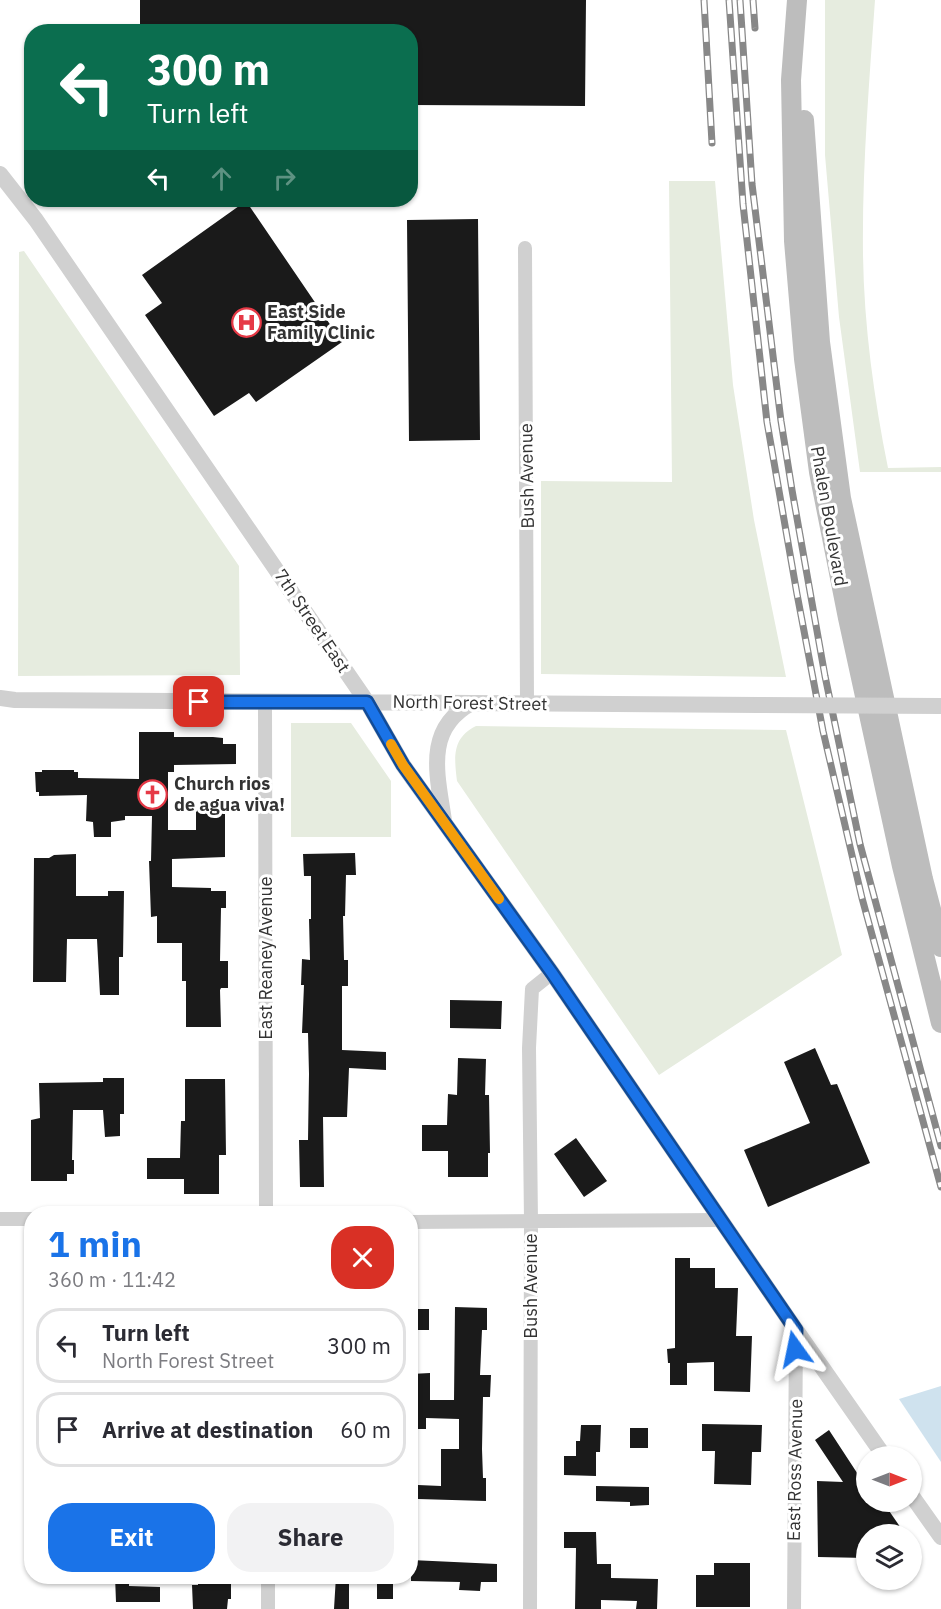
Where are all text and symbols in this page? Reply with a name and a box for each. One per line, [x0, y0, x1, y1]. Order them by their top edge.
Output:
text: 300 m [147, 42, 270, 97]
icon: left [48, 48, 126, 126]
text: Turn left [147, 95, 248, 130]
icon: left [142, 162, 175, 195]
icon: ahead [205, 162, 238, 195]
icon: right [268, 162, 301, 195]
place label: East Side Family Clinic [267, 300, 375, 344]
hospital icon: East Side Family Clinic [230, 306, 262, 338]
street label: Bush Avenue [514, 423, 539, 529]
street label: Phalen Boulevard [806, 444, 853, 588]
street label: 7th Street East [269, 564, 356, 677]
pin [173, 676, 224, 727]
icon: arrive [182, 685, 215, 718]
street label: North Forest Street [392, 690, 548, 715]
place label: Church rios de agua viva! [174, 772, 285, 816]
church icon: Church rios de agua viva! [137, 778, 169, 810]
street label: East Reaney Avenue [254, 876, 277, 1040]
text: 1 min [48, 1220, 142, 1267]
button: close [331, 1226, 394, 1289]
street label: Bush Avenue [519, 1233, 542, 1339]
text: 360 m · 11:42 [48, 1266, 176, 1293]
position arrow [763, 1317, 827, 1381]
text: Turn left [102, 1318, 190, 1347]
icon: left [51, 1329, 84, 1362]
text: 300 m [327, 1331, 391, 1360]
text: North Forest Street [102, 1347, 274, 1374]
street label: East Ross Avenue [782, 1398, 807, 1541]
icon: arrive [51, 1413, 84, 1446]
text: Arrive at destination [102, 1415, 313, 1444]
text: 60 m [340, 1415, 391, 1444]
north arrow [856, 1446, 922, 1512]
map controls [856, 1446, 922, 1590]
button: Exit [48, 1503, 215, 1572]
button: Share [227, 1503, 394, 1572]
button: layers [856, 1524, 922, 1590]

